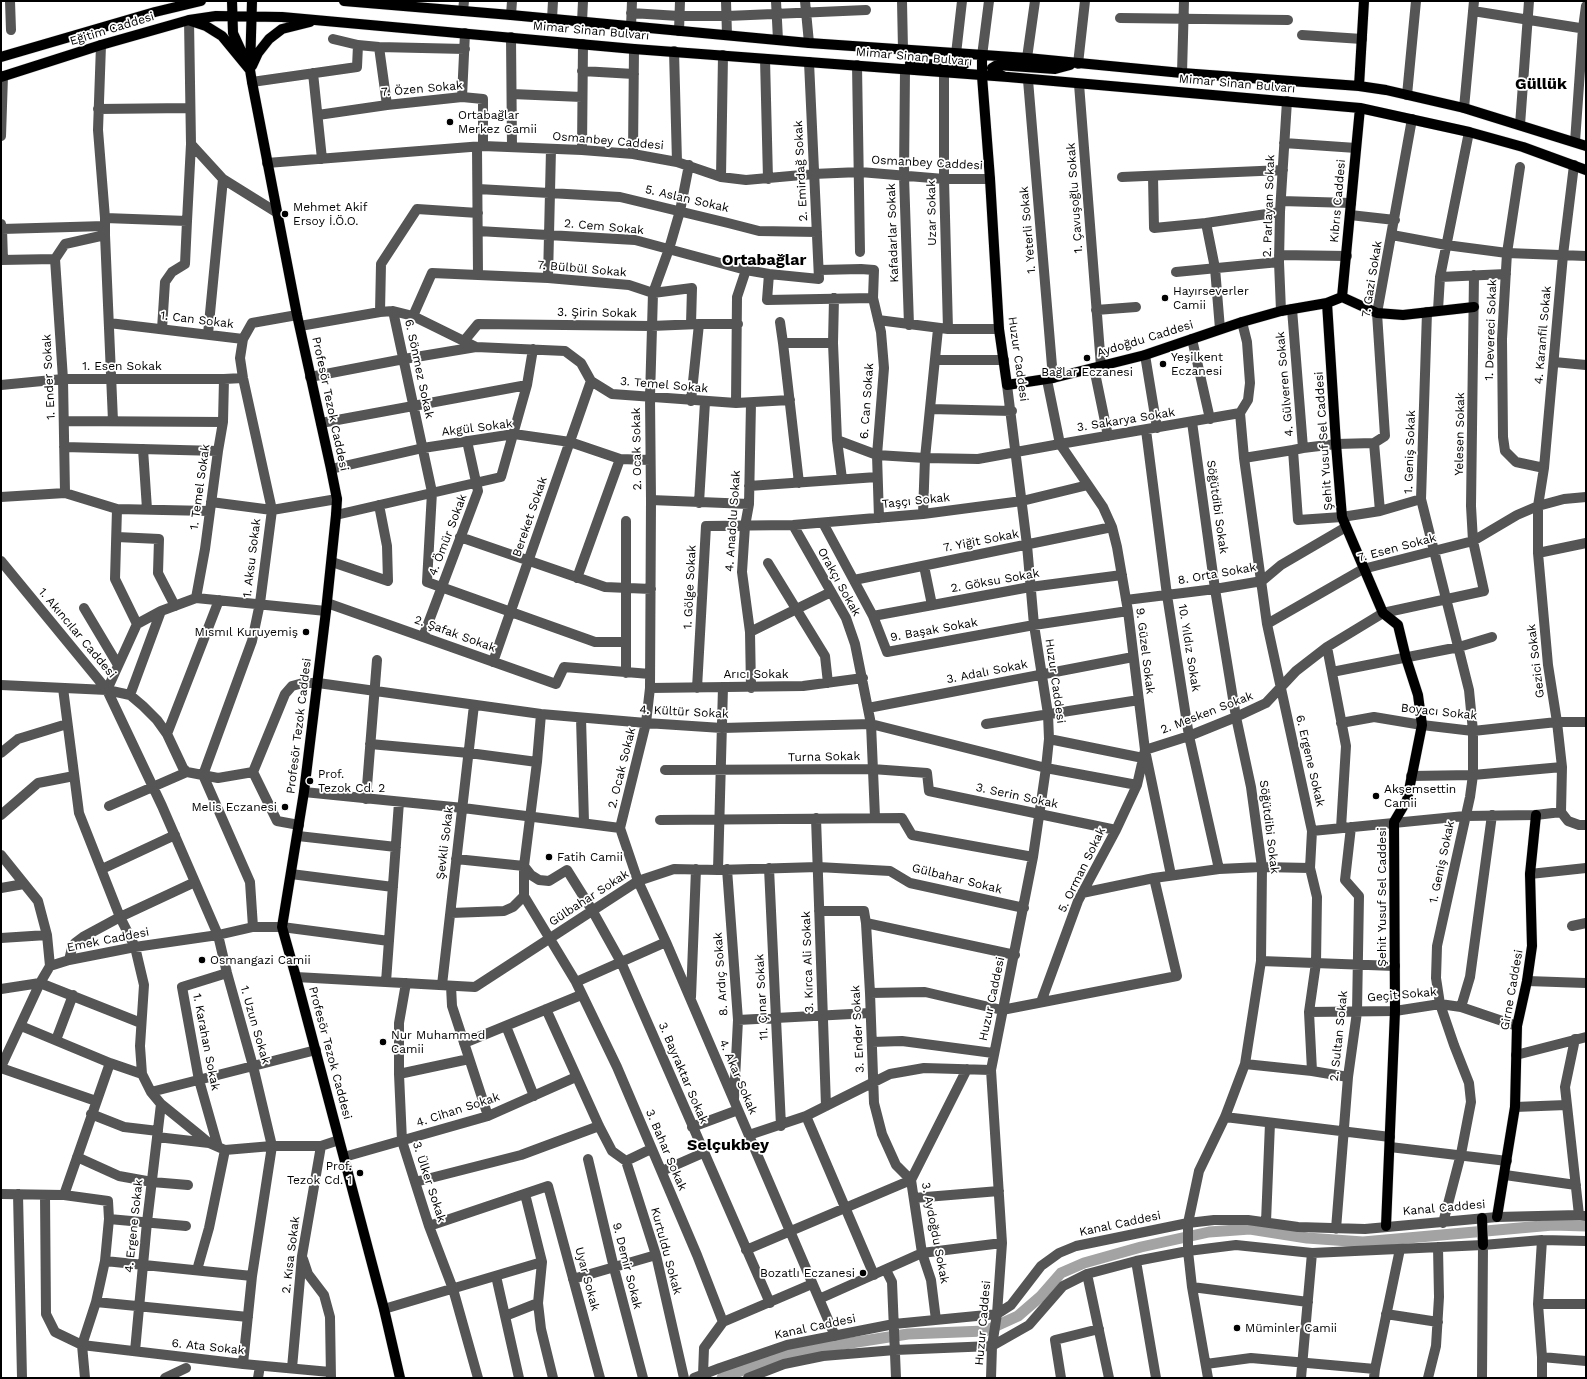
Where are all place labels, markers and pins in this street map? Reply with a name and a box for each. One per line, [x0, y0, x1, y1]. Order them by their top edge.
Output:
place label: Ortabağlar Merkez Camii [458, 108, 537, 136]
marker: Ortabağlar Merkez Camii [445, 117, 455, 127]
place label: Mehmet Akif Ersoy İ.Ö.O. [293, 200, 367, 228]
marker: Mehmet Akif Ersoy İ.Ö.O. [280, 209, 290, 219]
place label: Hayırseverler Camii [1173, 284, 1249, 312]
marker: Hayırseverler Camii [1160, 293, 1170, 303]
place label: Yeşilkent Eczanesi [1171, 350, 1223, 378]
marker: Bağlar Eczanesi [1082, 353, 1092, 363]
marker: Yeşilkent Eczanesi [1158, 359, 1168, 369]
place label: Bağlar Eczanesi [1041, 365, 1133, 379]
place label: Mısmıl Kuruyemiş [195, 625, 298, 639]
marker: Mısmıl Kuruyemiş [301, 627, 311, 637]
place label: Prof. Tezok Cd. 2 [318, 767, 385, 795]
marker: Prof. Tezok Cd. 2 [305, 776, 315, 786]
place label: Akşemsettin Camii [1384, 782, 1456, 810]
marker: Akşemsettin Camii [1371, 791, 1381, 801]
place label: Melis Eczanesi [191, 800, 277, 814]
marker: Melis Eczanesi [280, 802, 290, 812]
place label: Fatih Camii [557, 850, 623, 864]
marker: Fatih Camii [544, 852, 554, 862]
place label: Osmangazi Camii [210, 953, 311, 967]
marker: Osmangazi Camii [197, 955, 207, 965]
place label: Nur Muhammed Camii [391, 1028, 485, 1056]
marker: Nur Muhammed Camii [378, 1037, 388, 1047]
place label: Prof. Tezok Cd. 1 [287, 1159, 352, 1187]
marker: Prof. Tezok Cd. 1 [355, 1168, 365, 1178]
place label: Bozatlı Eczanesi [760, 1266, 855, 1280]
marker: Bozatlı Eczanesi [858, 1268, 868, 1278]
place label: Müminler Camii [1245, 1321, 1337, 1335]
marker: Müminler Camii [1232, 1323, 1242, 1333]

